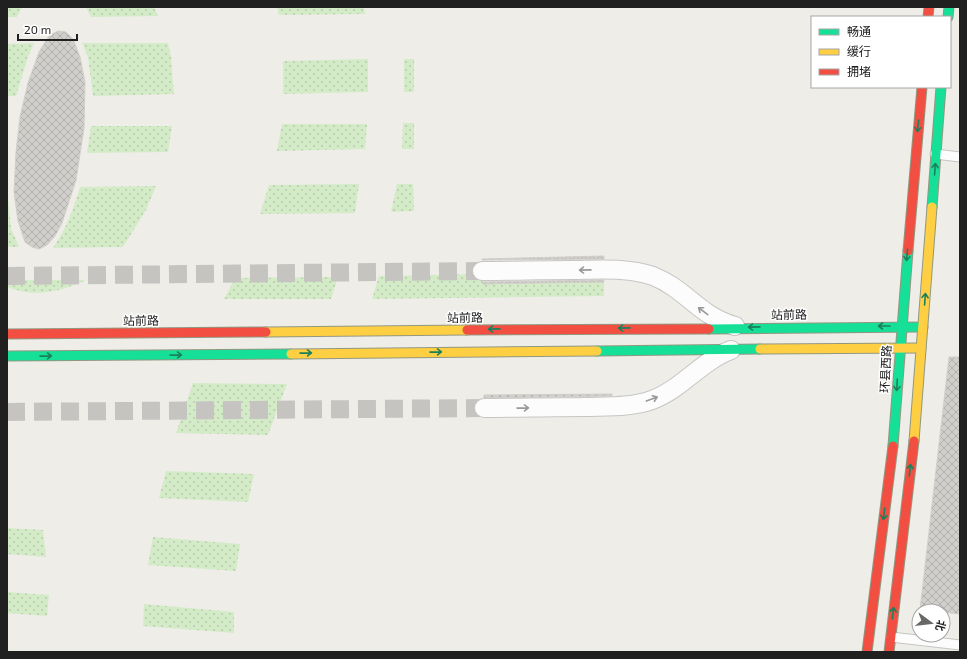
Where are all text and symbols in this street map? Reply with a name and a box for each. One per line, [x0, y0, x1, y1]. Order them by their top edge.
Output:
scale bar [18, 16, 77, 42]
legend [811, 16, 951, 88]
text: 20 m [24, 22, 51, 36]
text: 畅通 [847, 24, 871, 38]
text: 缓行 [847, 44, 871, 58]
text: 拥堵 [847, 64, 871, 78]
one-way arrow [914, 119, 922, 132]
one-way arrow [932, 163, 939, 176]
one-way arrow [903, 248, 910, 261]
one-way arrow [579, 266, 592, 274]
one-way arrow [922, 293, 929, 306]
one-way arrow [698, 307, 709, 315]
street label: 站前路 [771, 307, 807, 321]
street label: 站前路 [447, 310, 483, 324]
street label: 站前路 [123, 313, 159, 327]
one-way arrow [748, 323, 761, 331]
one-way arrow [878, 323, 891, 330]
one-way arrow [618, 324, 631, 332]
one-way arrow [488, 325, 501, 333]
street label: 环县西路 [877, 345, 893, 393]
one-way arrow [429, 348, 442, 356]
one-way arrow [299, 349, 312, 357]
one-way arrow [169, 351, 182, 359]
one-way arrow [39, 352, 52, 360]
one-way arrow [894, 378, 901, 391]
one-way arrow [646, 395, 658, 403]
one-way arrow [516, 404, 529, 412]
one-way arrow [906, 464, 914, 477]
one-way arrow [880, 507, 888, 520]
north arrow [911, 603, 951, 643]
one-way arrow [890, 607, 897, 620]
text: 北 [933, 619, 949, 633]

